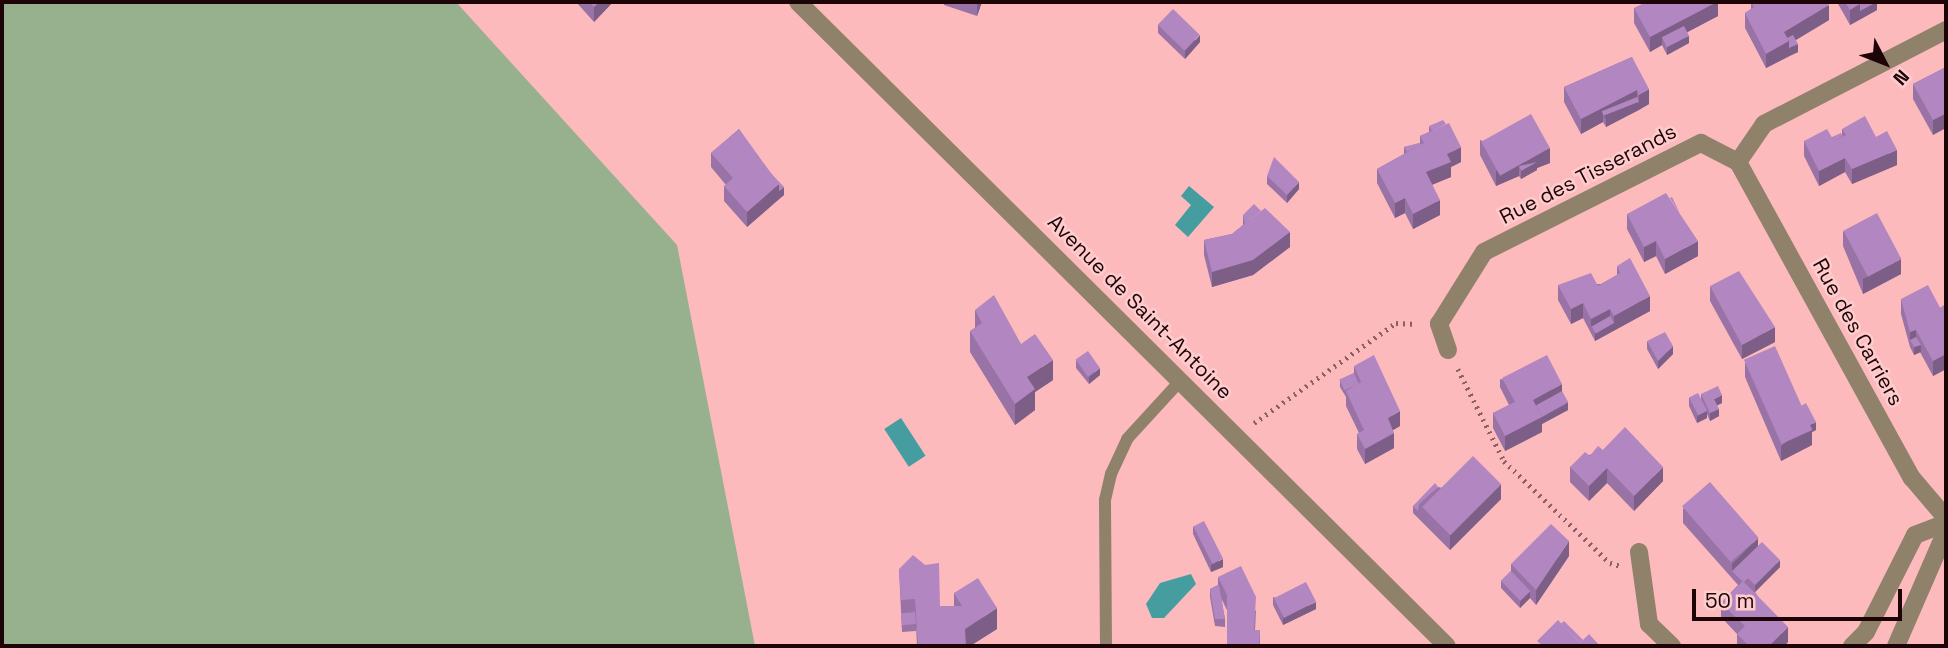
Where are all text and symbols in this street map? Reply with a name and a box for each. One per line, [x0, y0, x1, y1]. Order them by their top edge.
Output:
north arrow [1850, 28, 1920, 98]
text: N [1887, 64, 1915, 90]
street label: Rue des Tisserands [1495, 118, 1681, 230]
street label: Avenue de Saint-Antoine [1042, 209, 1238, 405]
street label: Rue des Carriers [1807, 254, 1909, 410]
scale bar [1696, 574, 1906, 618]
text: 50 m [1705, 587, 1755, 614]

